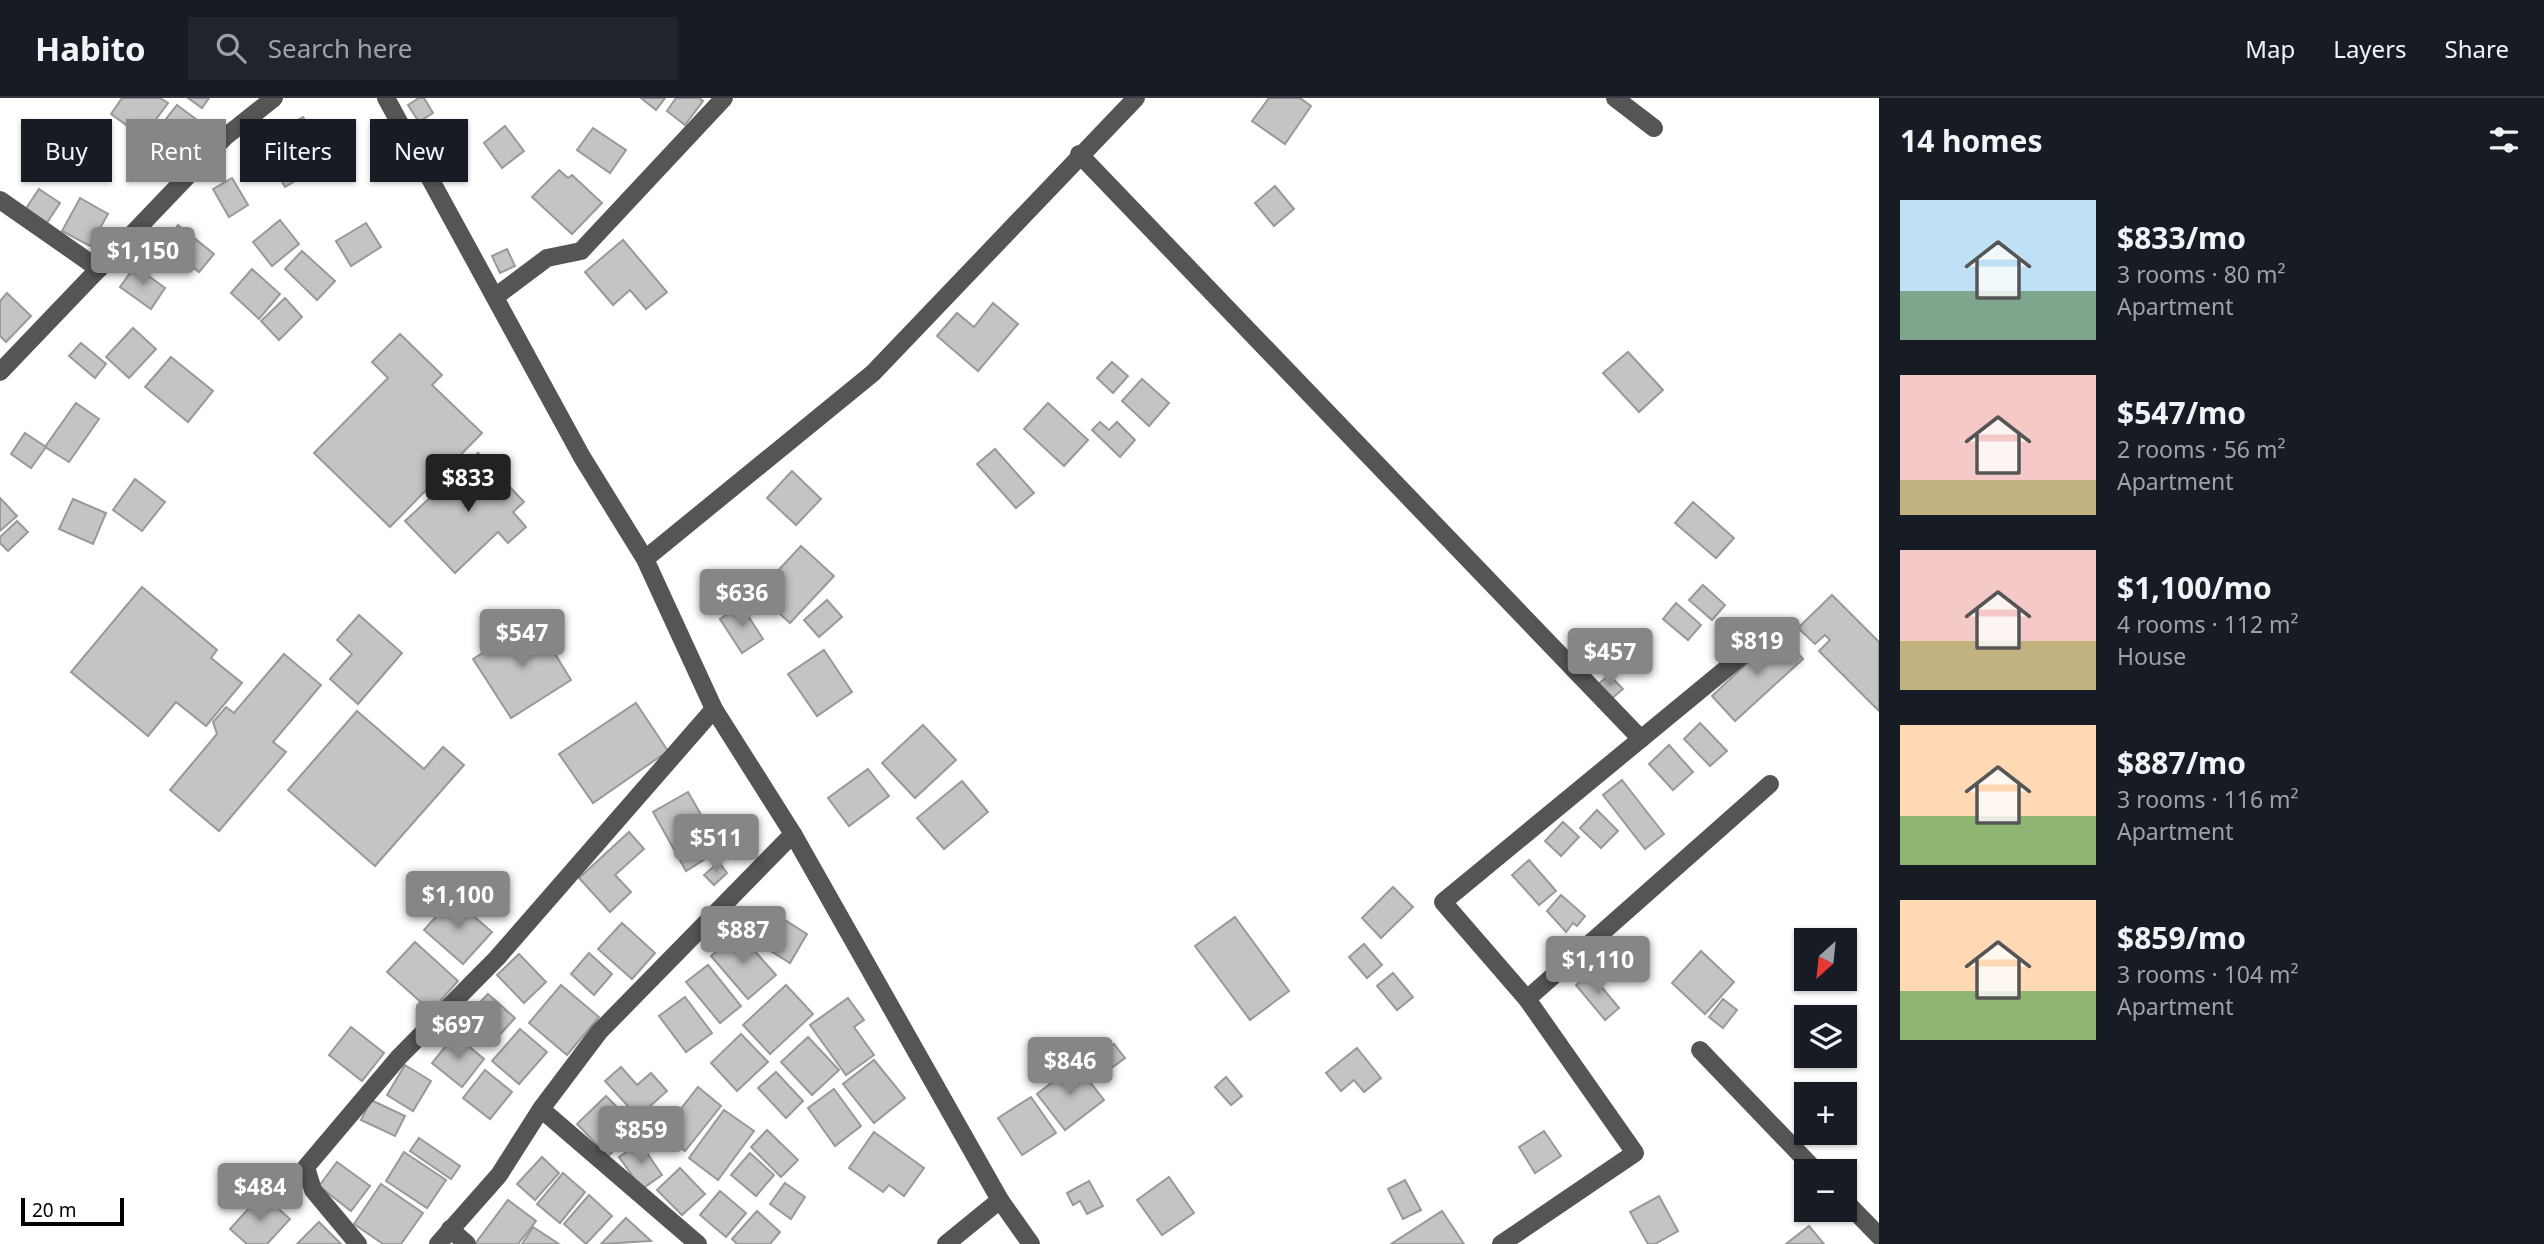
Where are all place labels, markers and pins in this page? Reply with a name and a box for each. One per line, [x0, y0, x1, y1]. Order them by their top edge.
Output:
pin: $1,150 [86, 228, 200, 287]
pin: $833 [427, 454, 509, 514]
pin: $636 [701, 570, 783, 629]
pin: $547 [481, 610, 563, 669]
pin: $819 [1716, 618, 1798, 677]
pin: $457 [1569, 628, 1651, 688]
pin: $511 [675, 814, 757, 874]
pin: $1,100 [401, 872, 515, 931]
pin: $887 [702, 906, 784, 966]
pin: $1,110 [1541, 936, 1655, 996]
pin: $697 [417, 1002, 499, 1061]
pin: $846 [1029, 1038, 1111, 1097]
pin: $859 [600, 1107, 682, 1166]
pin: $484 [219, 1164, 301, 1223]

